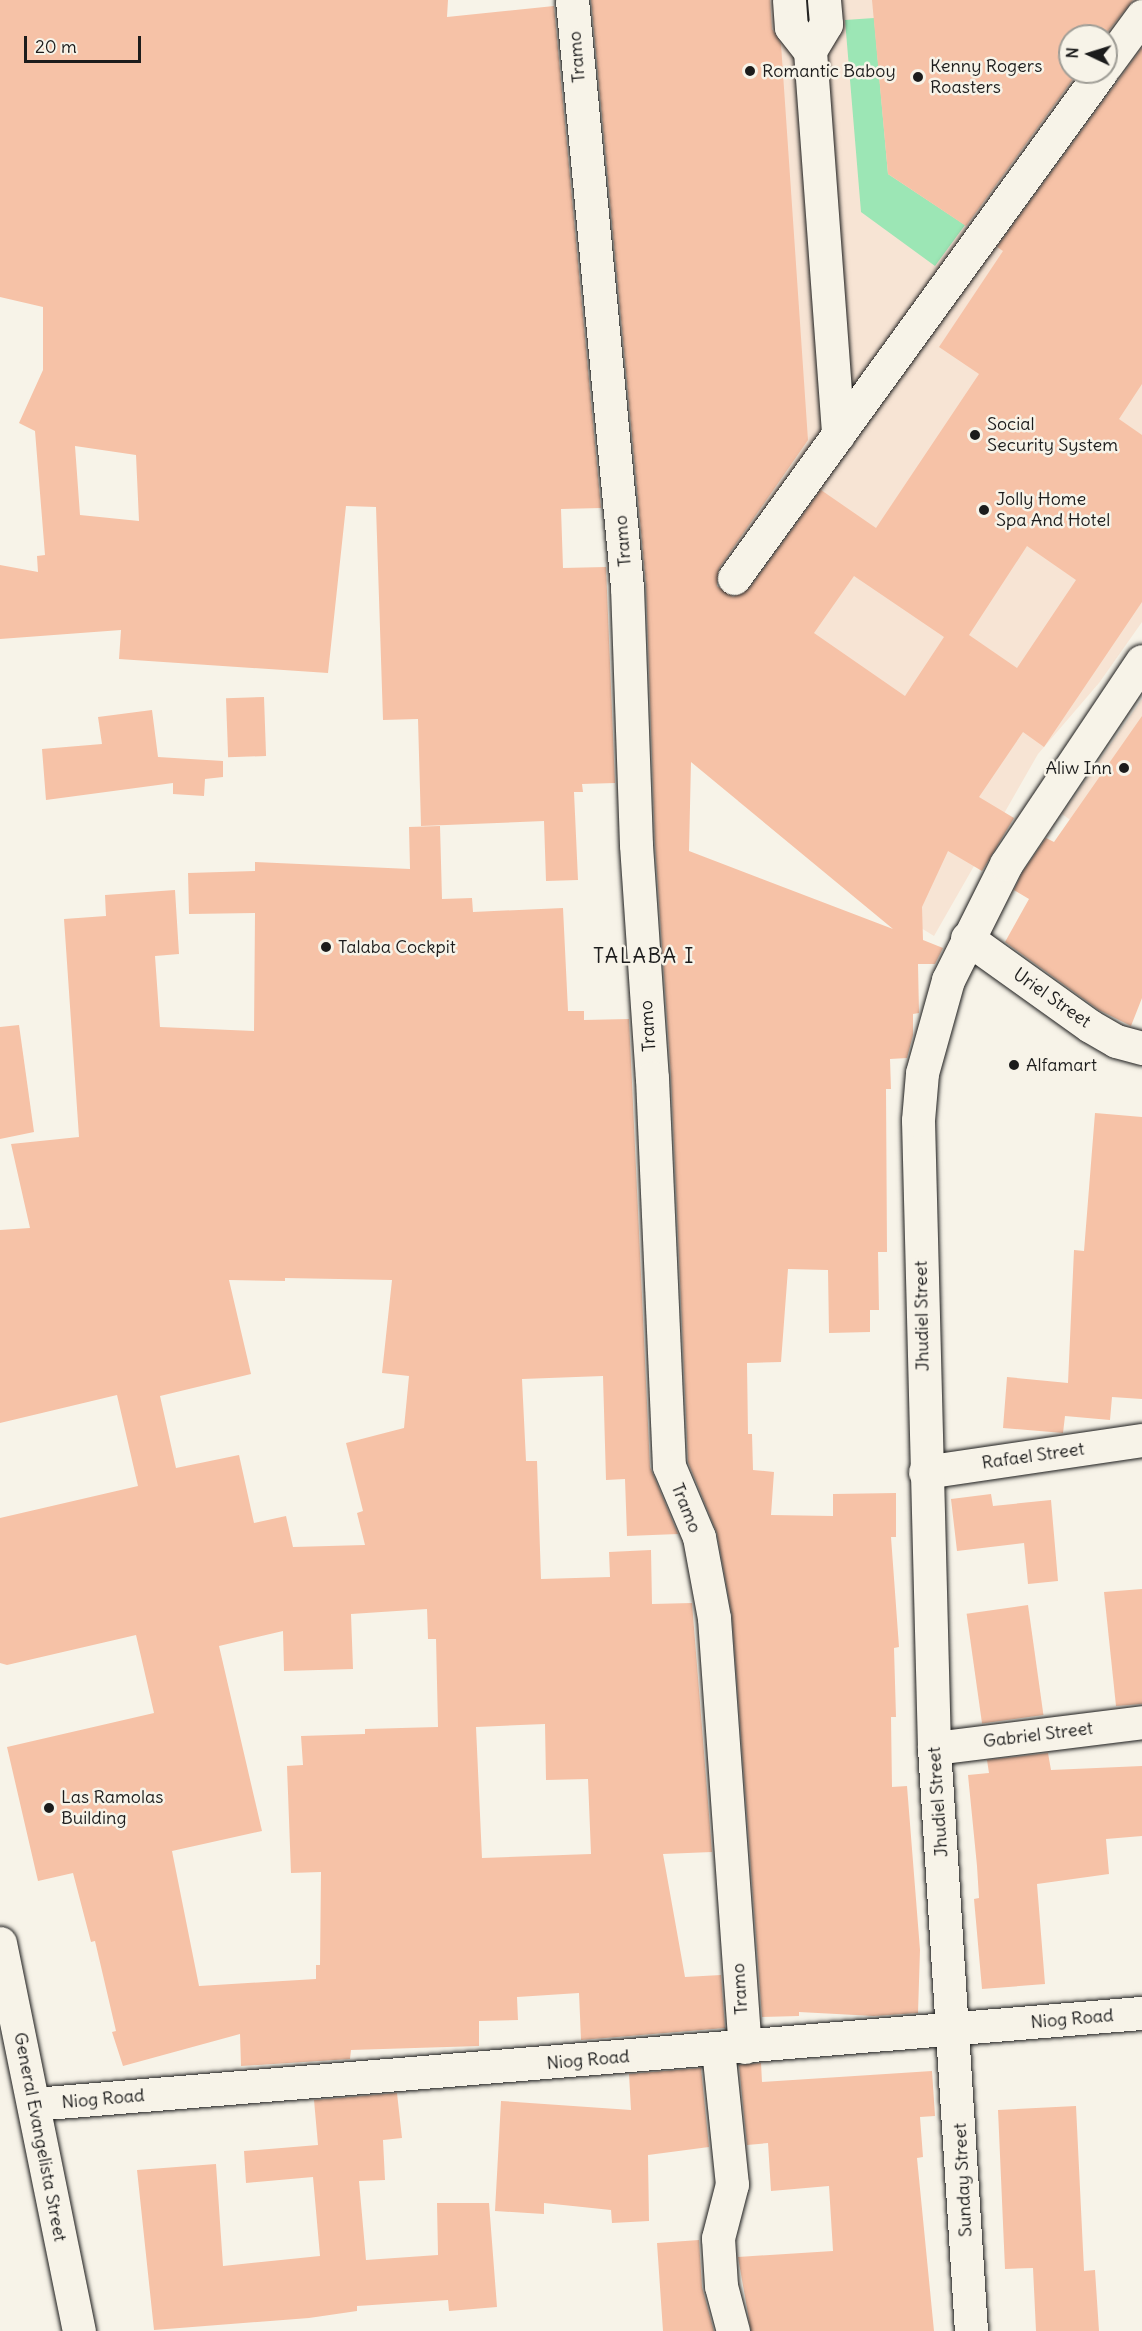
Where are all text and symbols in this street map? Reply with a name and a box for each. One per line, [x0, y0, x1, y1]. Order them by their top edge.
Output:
scale bar [27, 24, 144, 62]
north arrow [1058, 24, 1118, 84]
street label: Tramo [564, 30, 590, 84]
text: 20 m [35, 35, 77, 58]
text: N [1062, 47, 1082, 59]
place label: Kenny Rogers Roasters [930, 56, 1042, 98]
place label: Romantic Baboy [762, 60, 896, 82]
marker: Romantic Baboy [743, 64, 757, 78]
marker: Kenny Rogers Roasters [911, 70, 925, 84]
place label: Social Security System [987, 414, 1118, 456]
marker: Social Security System [968, 428, 982, 442]
place label: Jolly Home Spa And Hotel [996, 489, 1110, 532]
marker: Jolly Home Spa And Hotel [977, 503, 991, 517]
street label: Tramo [610, 514, 636, 568]
place label: Aliw Inn [1045, 757, 1112, 779]
marker: Aliw Inn [1117, 761, 1131, 775]
place label: Talaba Cockpit [338, 936, 456, 958]
marker: Talaba Cockpit [319, 940, 333, 954]
district label: TALABA I [593, 943, 695, 969]
street label: Uriel Street [1009, 963, 1095, 1033]
street label: Tramo [635, 1000, 661, 1052]
place label: Alfamart [1026, 1054, 1097, 1076]
marker: Alfamart [1007, 1058, 1021, 1072]
street label: Jhudiel Street [910, 1260, 934, 1372]
street label: Rafael Street [980, 1438, 1086, 1474]
street label: Tramo [666, 1480, 706, 1536]
street label: Gabriel Street [982, 1718, 1094, 1752]
street label: Jhudiel Street [923, 1746, 953, 1858]
place label: Las Ramolas Building [61, 1787, 163, 1830]
marker: Las Ramolas Building [42, 1801, 56, 1815]
street label: Tramo [727, 1963, 753, 2015]
street label: Niog Road [1030, 2005, 1114, 2033]
street label: General Evangelista Street [9, 2030, 71, 2244]
street label: Niog Road [546, 2046, 630, 2074]
street label: Niog Road [61, 2085, 145, 2113]
street label: Sunday Street [949, 2122, 977, 2238]

